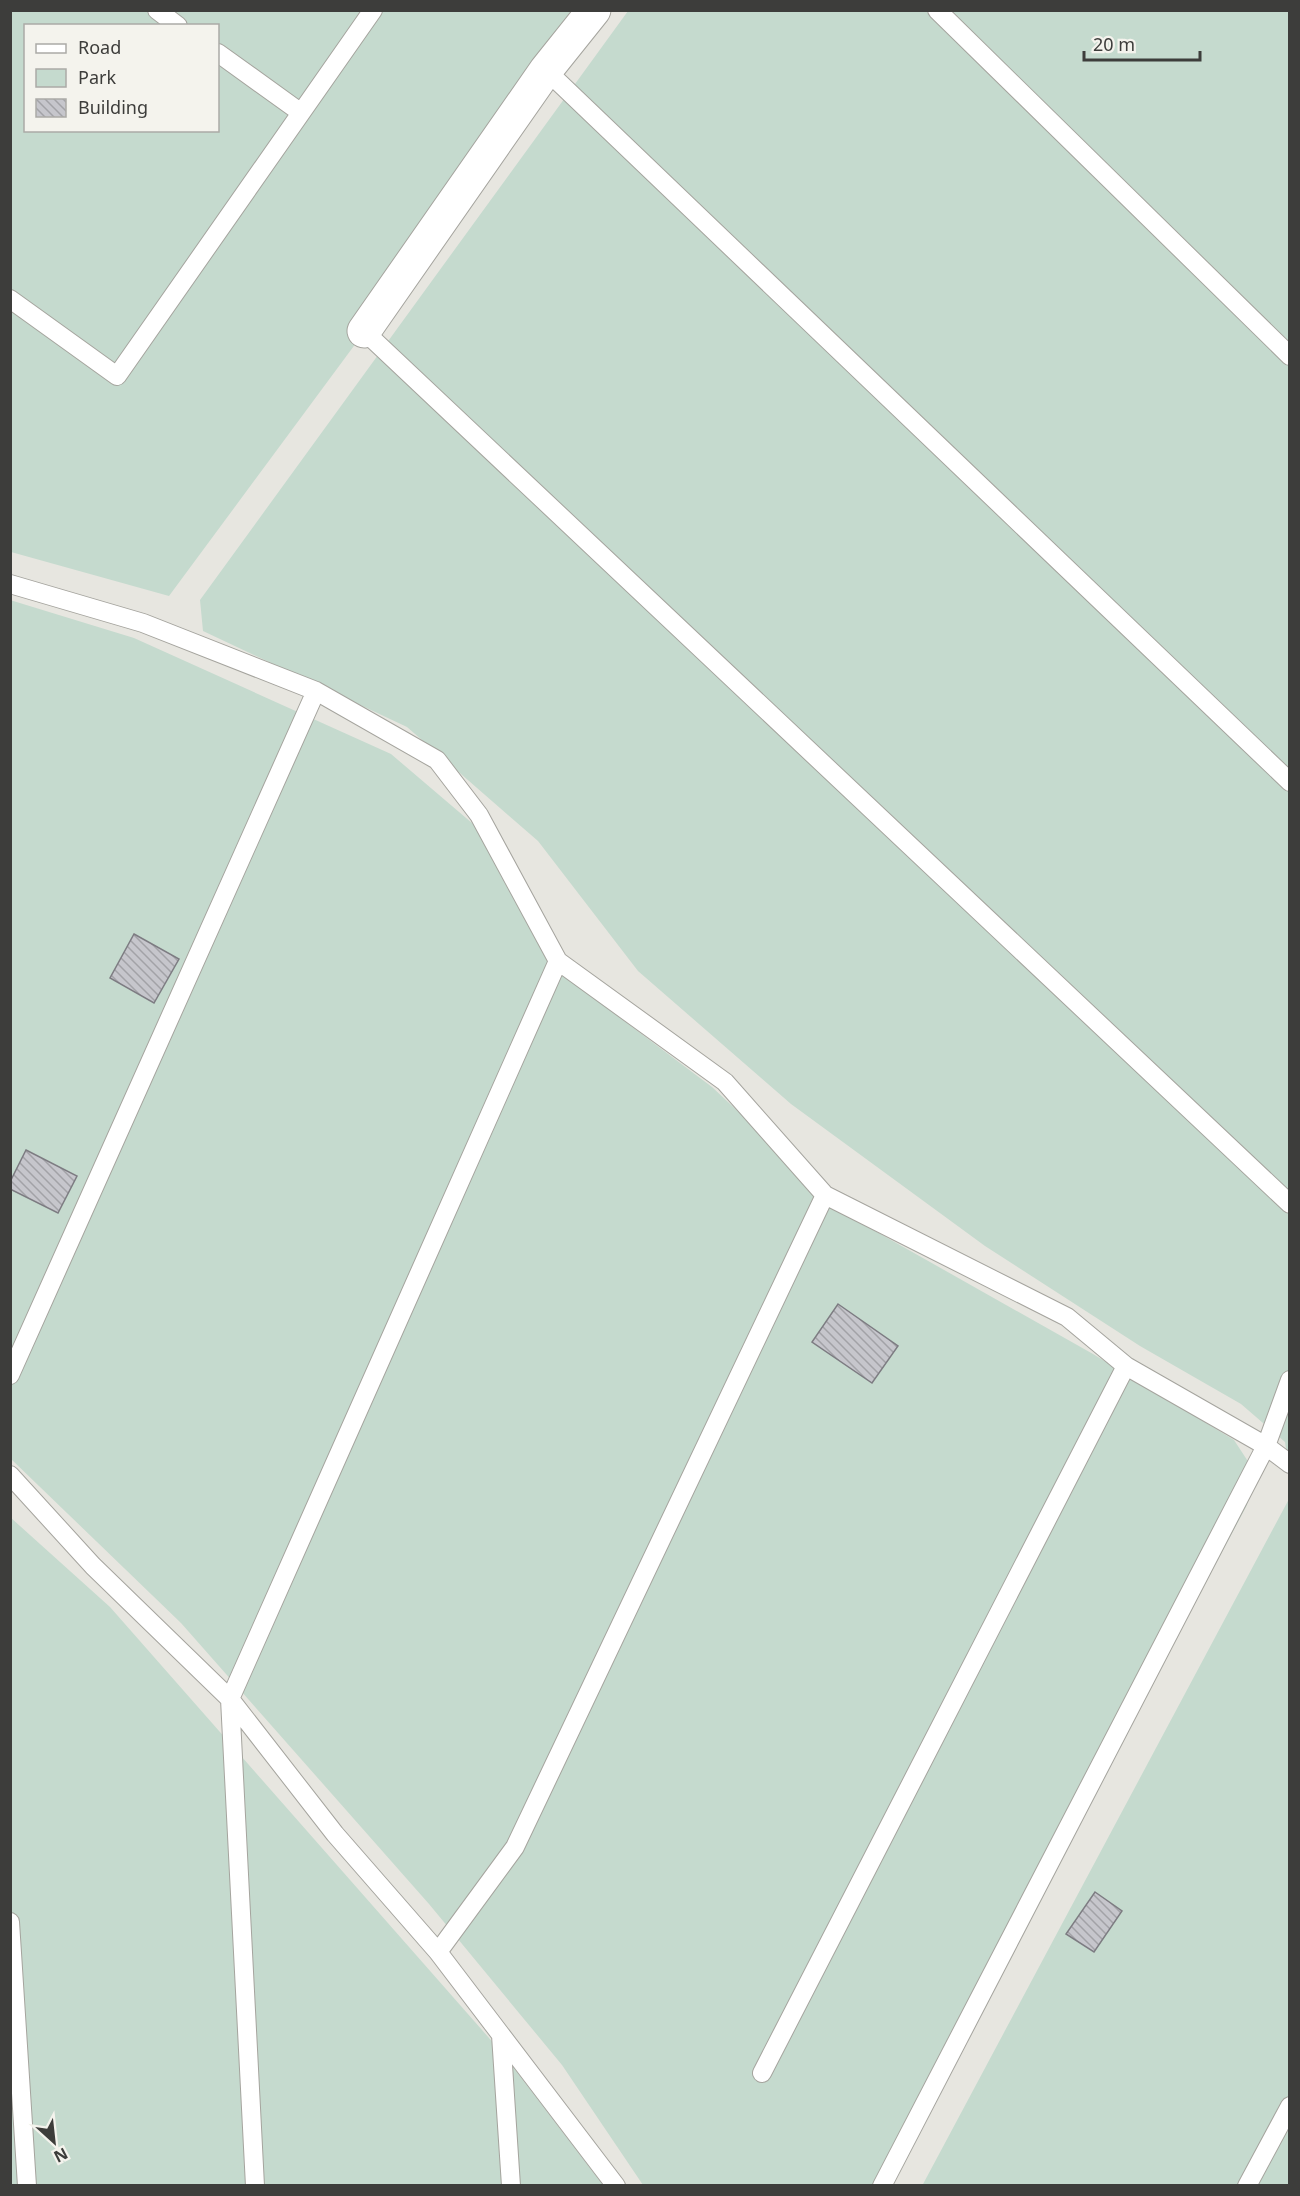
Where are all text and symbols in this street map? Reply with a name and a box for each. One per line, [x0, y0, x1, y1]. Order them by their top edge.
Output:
legend [24, 24, 219, 132]
scale bar [1084, 24, 1200, 62]
text: 20 m [1093, 32, 1135, 56]
text: Road [78, 35, 121, 59]
text: Park [78, 65, 116, 89]
text: Building [78, 95, 148, 119]
north arrow [24, 2112, 84, 2172]
text: N [50, 2143, 72, 2168]

